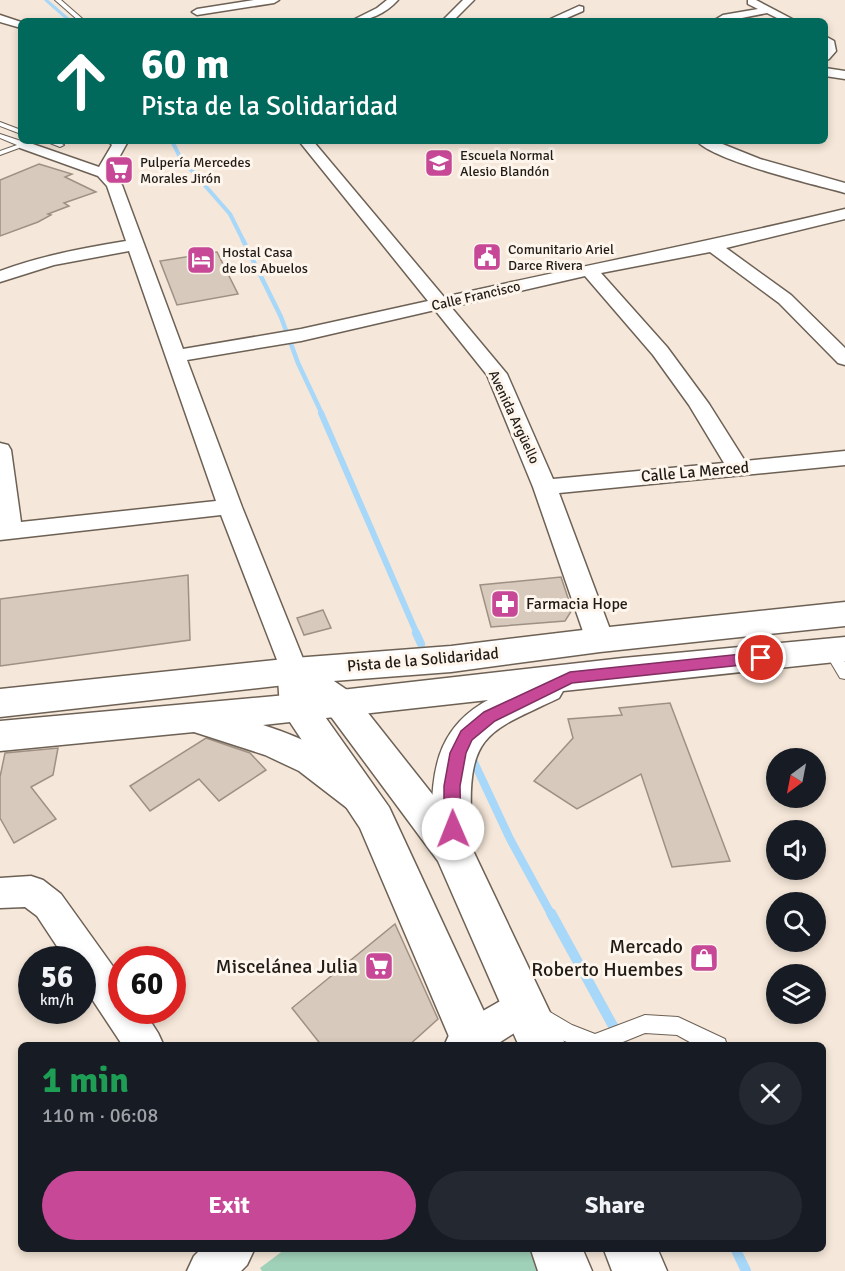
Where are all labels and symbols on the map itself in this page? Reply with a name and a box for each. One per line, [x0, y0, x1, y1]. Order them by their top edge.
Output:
school or university icon: Escuela Normal Alesio Blandón [423, 147, 455, 179]
place label: Escuela Normal Alesio Blandón [460, 147, 554, 180]
supermarket icon: Pulpería Mercedes Morales Jirón [103, 154, 135, 186]
place label: Pulpería Mercedes Morales Jirón [140, 154, 251, 187]
public building icon: Comunitario Ariel Darce Rivera [471, 241, 503, 273]
place label: Comunitario Ariel Darce Rivera [508, 241, 614, 274]
hotel icon: Hostal Casa de los Abuelos [185, 244, 217, 276]
place label: Hostal Casa de los Abuelos [222, 244, 308, 277]
street label: Calle Francisco [430, 278, 522, 314]
street label: Avenida Argüello [485, 367, 543, 467]
street label: Calle La Merced [640, 457, 750, 487]
pharmacy icon: Farmacia Hope [489, 588, 521, 620]
place label: Farmacia Hope [526, 594, 628, 614]
pin [735, 632, 786, 683]
street label: Pista de la Solidaridad [346, 643, 500, 677]
north arrow [766, 748, 826, 808]
position arrow [421, 797, 485, 861]
place label: Mercado Roberto Huembes [531, 934, 683, 982]
shop icon: Mercado Roberto Huembes [688, 942, 720, 974]
speed limit sign: 60 [108, 946, 186, 1024]
supermarket icon: Miscelánea Julia [363, 950, 395, 982]
place label: Miscelánea Julia [216, 954, 358, 979]

